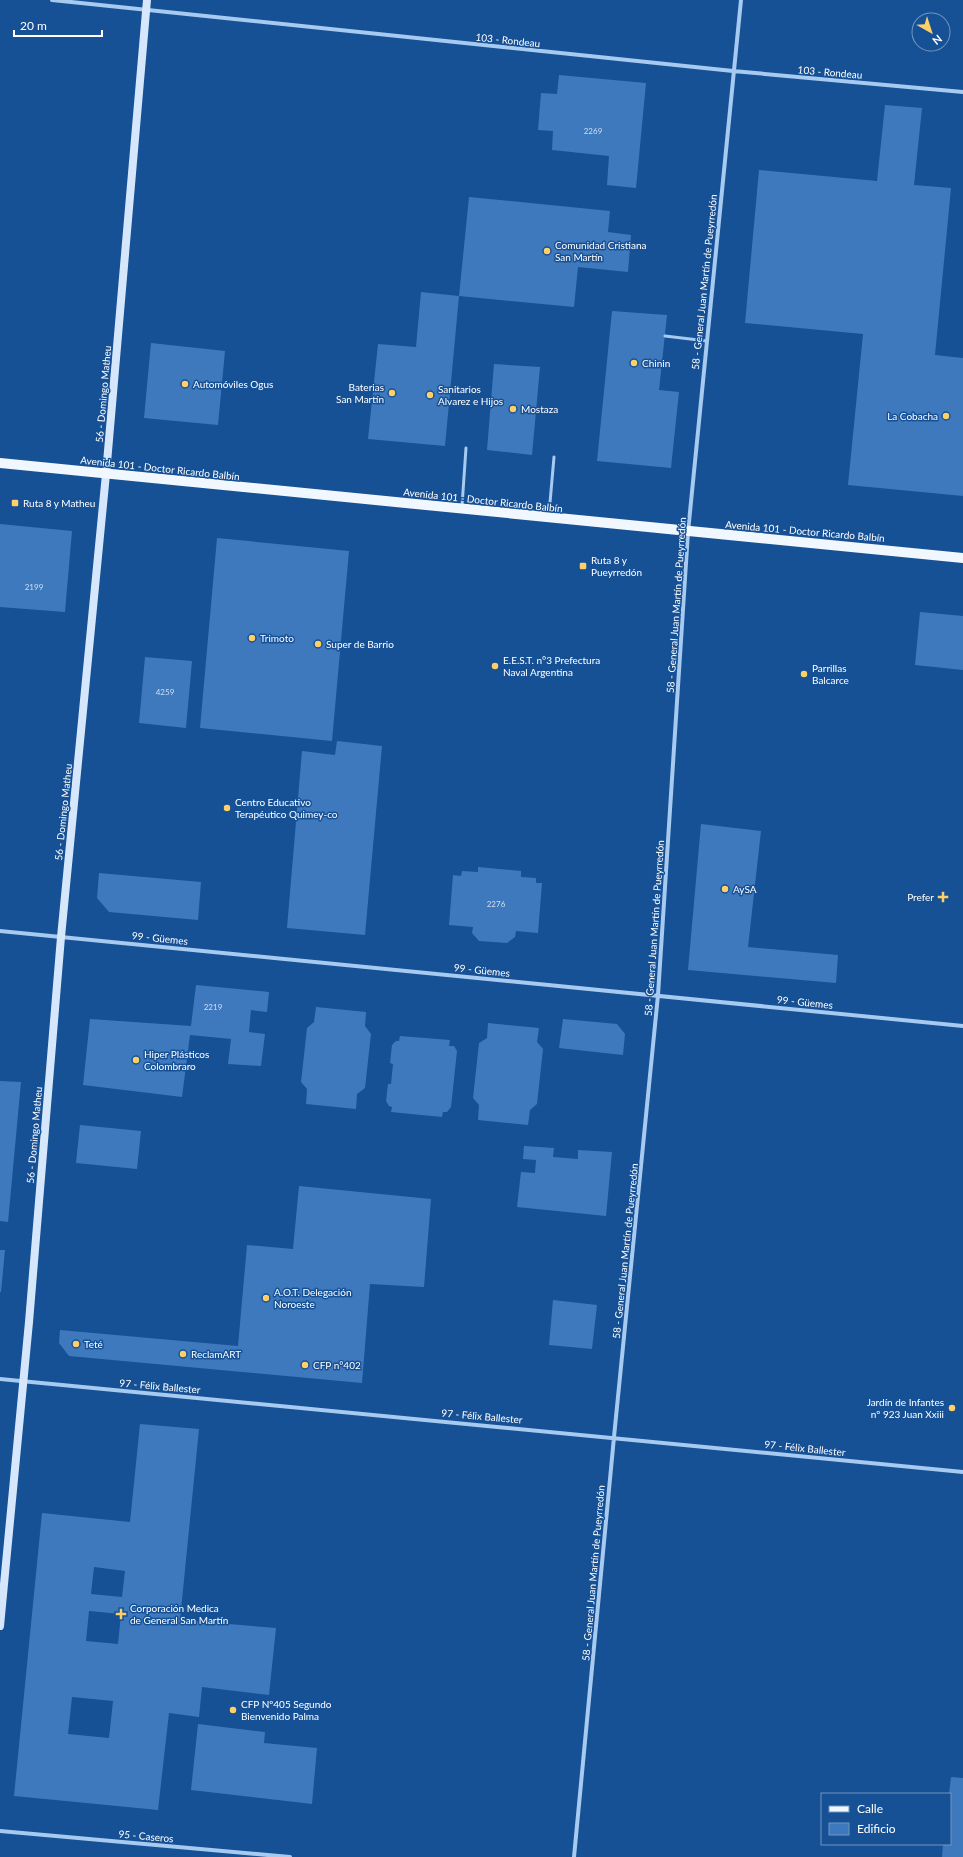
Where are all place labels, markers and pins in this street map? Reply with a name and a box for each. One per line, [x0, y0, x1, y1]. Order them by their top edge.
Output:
place label: Comunidad Cristiana San Martín [555, 239, 646, 263]
marker: Comunidad Cristiana San Martín [542, 246, 552, 256]
place label: Chinin [642, 357, 670, 369]
marker: Chinin [629, 358, 639, 368]
place label: Automóviles Ogus [193, 378, 273, 390]
marker: Automóviles Ogus [180, 379, 190, 389]
place label: Baterias San Martín [336, 381, 384, 405]
place label: Sanitarios Alvarez e Hijos [438, 383, 503, 407]
marker: Baterias San Martín [387, 388, 397, 398]
marker: Sanitarios Alvarez e Hijos [425, 390, 435, 400]
place label: Mostaza [521, 403, 558, 415]
marker: Mostaza [508, 404, 518, 414]
place label: La Cobacha [887, 410, 938, 422]
marker: La Cobacha [941, 411, 951, 421]
place label: Ruta 8 y Matheu [23, 497, 95, 509]
marker: Ruta 8 y Matheu [10, 498, 20, 508]
place label: Ruta 8 y Pueyrredón [591, 554, 642, 578]
marker: Ruta 8 y Pueyrredón [578, 561, 588, 571]
place label: Trimoto [260, 632, 294, 644]
marker: Trimoto [247, 633, 257, 643]
place label: Super de Barrio [326, 638, 394, 650]
marker: Super de Barrio [313, 639, 323, 649]
place label: E.E.S.T. n°3 Prefectura Naval Argentina [503, 654, 600, 678]
marker: E.E.S.T. n°3 Prefectura Naval Argentina [490, 661, 500, 671]
place label: Parrillas Balcarce [812, 662, 849, 686]
marker: Parrillas Balcarce [799, 669, 809, 679]
place label: Centro Educativo Terapéutico Quimey-co [235, 796, 338, 820]
marker: Centro Educativo Terapéutico Quimey-co [222, 803, 232, 813]
place label: AySA [733, 883, 757, 895]
marker: AySA [720, 884, 730, 894]
place label: Prefer [907, 891, 934, 903]
marker: Prefer [937, 891, 949, 903]
place label: Hiper Plásticos Colombraro [144, 1048, 209, 1072]
marker: Hiper Plásticos Colombraro [131, 1055, 141, 1065]
place label: A.O.T. Delegación Noroeste [274, 1286, 352, 1310]
marker: A.O.T. Delegación Noroeste [261, 1293, 271, 1303]
place label: Teté [84, 1338, 103, 1350]
marker: Teté [71, 1339, 81, 1349]
place label: ReclamART [191, 1348, 241, 1360]
marker: ReclamART [178, 1349, 188, 1359]
place label: CFP n°402 [313, 1359, 361, 1371]
marker: CFP n°402 [300, 1360, 310, 1370]
place label: Jardín de Infantes nº 923 Juan Xxiii [867, 1396, 944, 1420]
marker: Jardín de Infantes nº 923 Juan Xxiii [947, 1403, 957, 1413]
place label: Corporación Medica de General San Martín [130, 1602, 228, 1626]
marker: Corporación Medica de General San Martín [115, 1608, 127, 1620]
place label: CFP Nº405 Segundo Bienvenido Palma [241, 1698, 332, 1722]
marker: CFP Nº405 Segundo Bienvenido Palma [228, 1705, 238, 1715]

